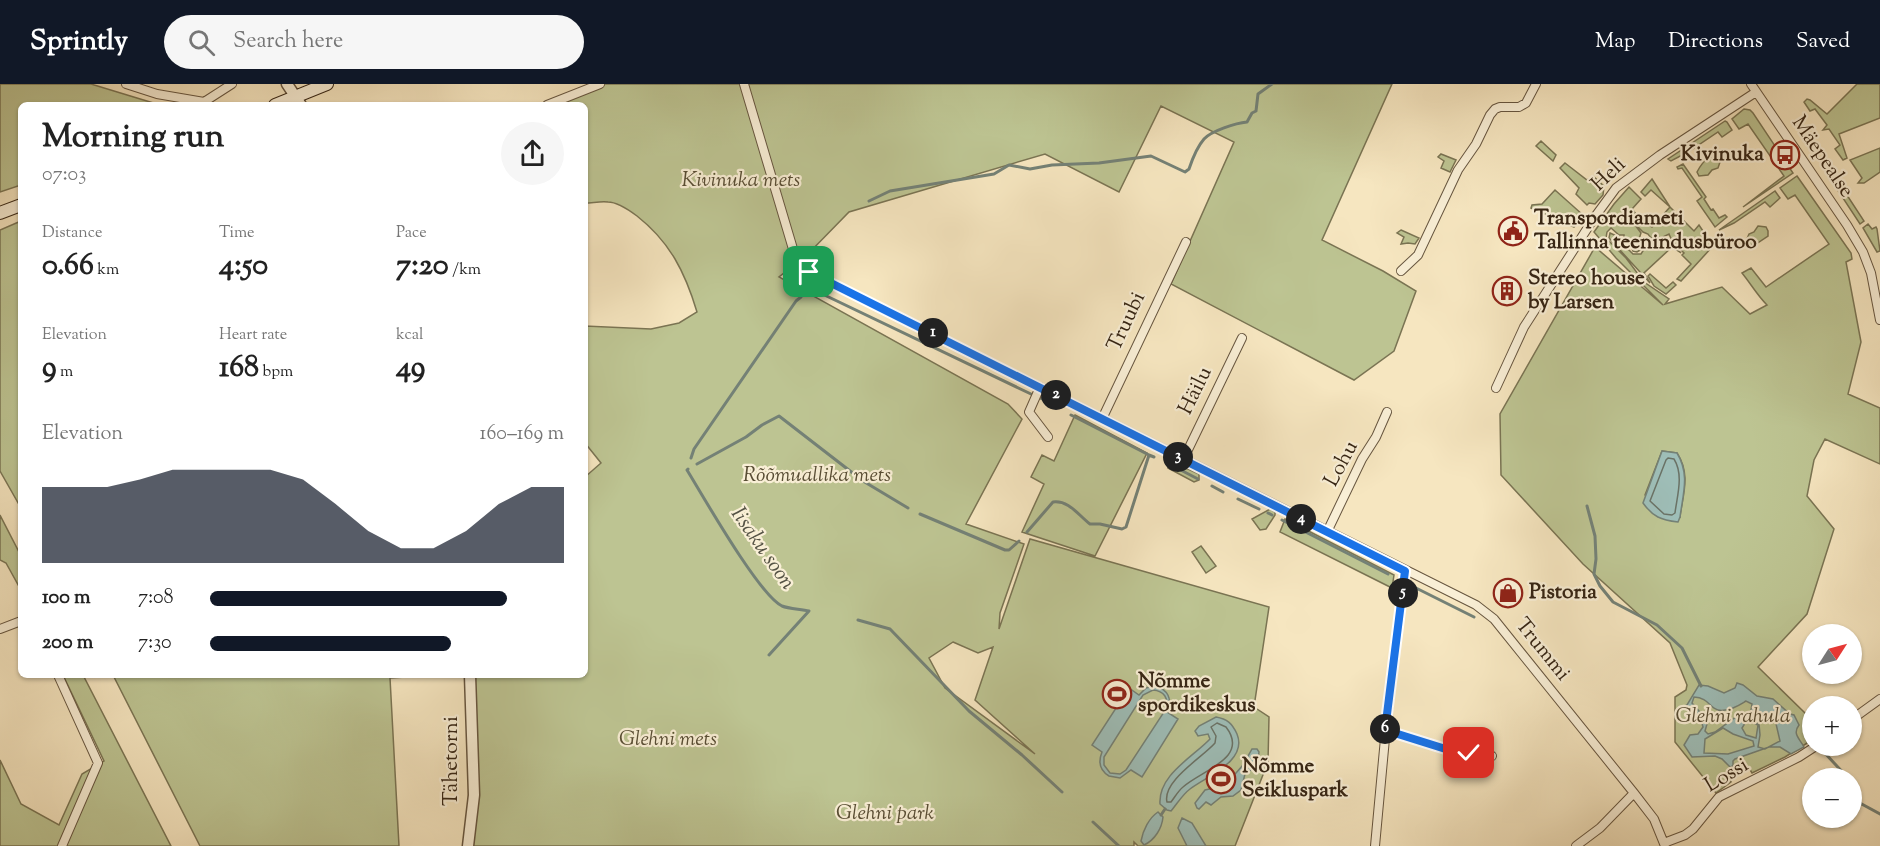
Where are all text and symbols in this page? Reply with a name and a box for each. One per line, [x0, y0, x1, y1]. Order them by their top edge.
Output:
search box [164, 15, 584, 69]
text: Sprintly [30, 22, 128, 62]
icon: search [185, 26, 218, 59]
text: Search here [233, 26, 343, 58]
text: Map [1595, 27, 1635, 57]
text: Directions [1668, 27, 1763, 57]
text: Saved [1796, 27, 1850, 57]
street label: Mäepealse [1783, 110, 1861, 204]
text: Morning run [42, 114, 224, 162]
button: share [501, 122, 564, 185]
bus stop icon: Kivinuka [1769, 139, 1801, 171]
place label: Kivinuka [1681, 140, 1764, 170]
street label: Heli [1585, 151, 1633, 199]
text: 07:03 [42, 161, 86, 190]
park label: Kivinuka mets [682, 166, 800, 196]
place label: Transpordiameti Tallinna teenindusbüroo [1534, 204, 1757, 258]
public building icon: Transpordiameti Tallinna teenindusbüroo [1497, 215, 1529, 247]
text: Distance [42, 222, 102, 245]
text: Time [219, 222, 255, 245]
text: Pace [396, 222, 427, 245]
text: 0.66 [42, 245, 94, 288]
text: 4:50 [219, 245, 268, 288]
text: 7:20 [396, 245, 449, 288]
pin [783, 246, 834, 297]
icon: arrive [792, 255, 825, 288]
text: km [94, 259, 119, 282]
text: /km [449, 259, 481, 282]
place label: Stereo house by Larsen [1527, 264, 1645, 318]
building icon: Stereo house by Larsen [1491, 275, 1523, 307]
street label: Truubi [1100, 287, 1154, 357]
pin: 1 [918, 318, 948, 348]
text: 1 [930, 321, 936, 344]
text: Elevation [42, 324, 107, 347]
text: Heart rate [219, 324, 287, 347]
text: kcal [396, 324, 424, 347]
text: 9 [42, 347, 57, 390]
text: 168 [219, 347, 259, 390]
text: 49 [396, 347, 425, 390]
text: m [57, 361, 73, 384]
text: bpm [259, 361, 293, 384]
street label: Häilu [1172, 362, 1220, 420]
pin: 2 [1041, 380, 1071, 410]
text: 2 [1052, 383, 1060, 406]
text: Elevation [42, 420, 123, 449]
text: 160–169 m [480, 420, 564, 449]
street label: Lohu [1317, 436, 1367, 492]
pin: 3 [1163, 442, 1193, 472]
text: 3 [1175, 445, 1181, 468]
park label: Rõõmuallika mets [743, 461, 891, 491]
water label: Iisaku soon [722, 501, 803, 597]
pin: 4 [1286, 504, 1316, 534]
text: 4 [1297, 507, 1305, 530]
shop icon: Pistoria [1492, 577, 1524, 609]
pin: 5 [1388, 578, 1418, 608]
place label: Pistoria [1529, 578, 1597, 608]
text: 5 [1400, 581, 1406, 604]
text: 100 m [42, 584, 91, 613]
text: 7:08 [138, 584, 174, 613]
street label: Trummi [1507, 612, 1577, 688]
north arrow [1802, 624, 1862, 684]
map controls [1802, 624, 1862, 828]
text: 200 m [42, 629, 93, 658]
text: 7:30 [138, 629, 172, 658]
place label: Nõmme spordikeskus [1138, 667, 1256, 721]
sports icon: Nõmme spordikeskus [1101, 678, 1133, 710]
button: + [1802, 696, 1862, 756]
park label: Glehni rahula [1675, 702, 1791, 732]
pin: 6 [1370, 714, 1400, 744]
street label: Tähetorni [437, 716, 467, 806]
text: 6 [1381, 717, 1389, 740]
park label: Glehni mets [619, 725, 717, 755]
pin [1443, 727, 1494, 778]
icon: check [1452, 736, 1485, 769]
street label: Lossi [1699, 751, 1755, 801]
place label: Nõmme Seikluspark [1242, 752, 1349, 806]
sports icon: Nõmme Seikluspark [1205, 763, 1237, 795]
button: − [1802, 768, 1862, 828]
park label: Glehni park [836, 799, 934, 829]

